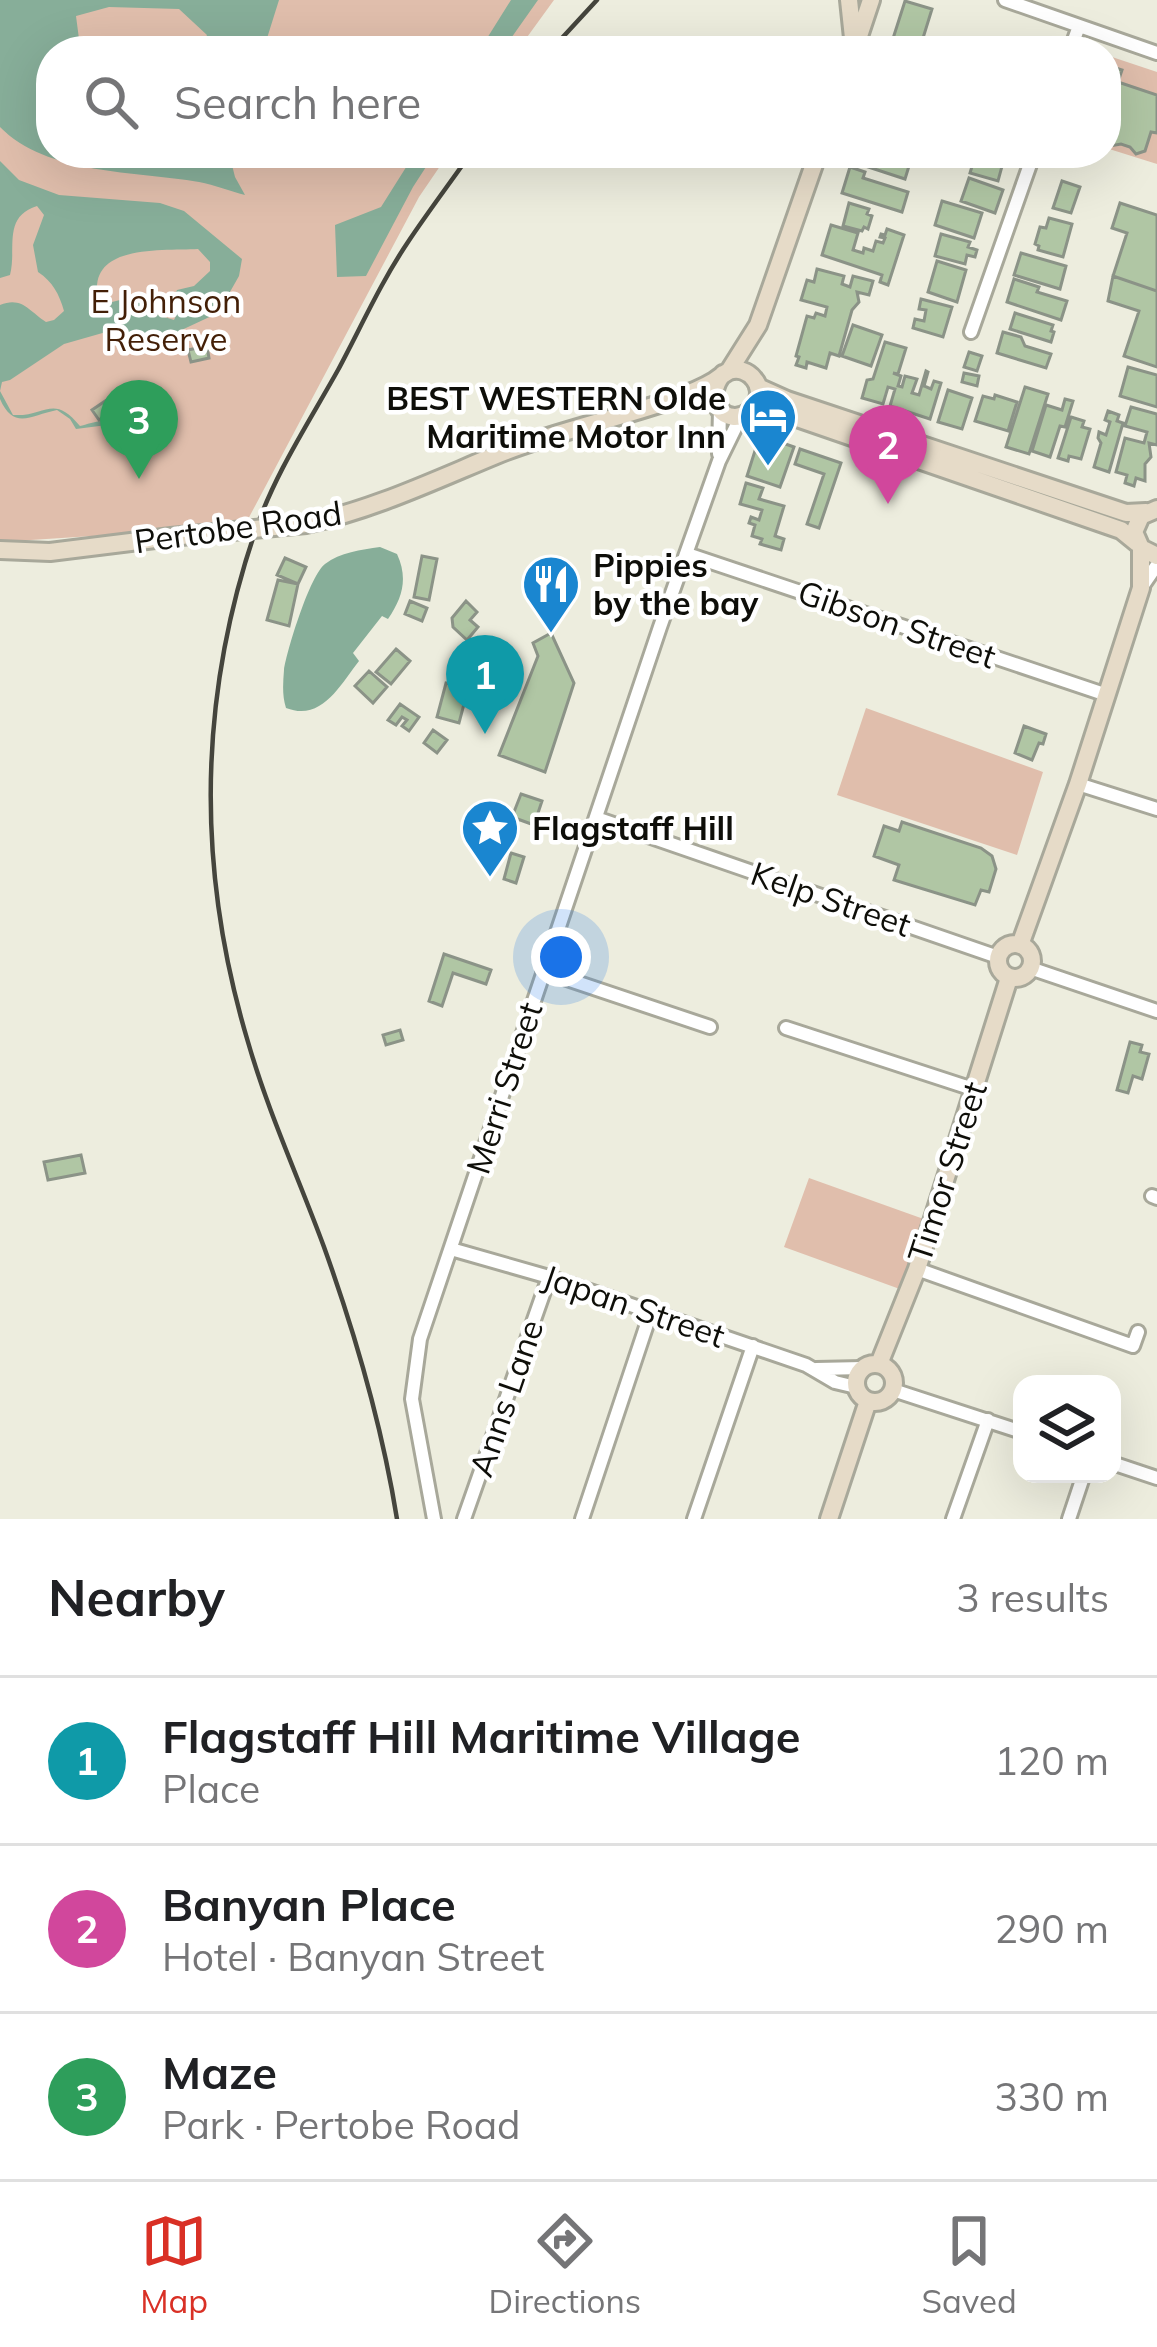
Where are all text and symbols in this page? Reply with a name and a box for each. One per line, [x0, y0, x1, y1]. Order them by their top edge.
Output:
search box [36, 36, 1121, 168]
icon: search [78, 69, 144, 135]
text: Search here [174, 74, 421, 130]
park label: E Johnson Reserve [91, 280, 241, 359]
place label: BEST WESTERN Olde Maritime Motor Inn [386, 377, 726, 456]
pin: 3 [100, 380, 178, 479]
hotel icon: BEST WESTERN Olde Maritime Motor Inn [737, 386, 799, 468]
pin: 2 [849, 405, 927, 504]
street label: Pertobe Road [132, 492, 344, 561]
place label: Pippies by the bay [593, 544, 758, 623]
restaurant icon: Pippies by the bay [520, 553, 582, 635]
street label: Gibson Street [793, 571, 1001, 676]
pin: 1 [446, 635, 524, 734]
place icon: Flagstaff Hill [459, 797, 521, 879]
place label: Flagstaff Hill [532, 807, 734, 848]
street label: Kelp Street [746, 852, 916, 945]
your location [531, 927, 591, 987]
street label: Merri Street [457, 997, 551, 1179]
street label: Timor Street [898, 1076, 995, 1267]
street label: Japan Street [538, 1255, 730, 1356]
street label: Anns Lane [460, 1314, 551, 1482]
map controls [1013, 1375, 1121, 1483]
button: layers [1013, 1375, 1121, 1483]
text: Nearby [48, 1565, 225, 1629]
text: 3 results [956, 1573, 1109, 1622]
text: Flagstaff Hill Maritime Village [162, 1708, 800, 1764]
text: 1 [75, 1736, 99, 1785]
text: 120 m [994, 1736, 1109, 1785]
text: Place [162, 1764, 260, 1813]
text: Banyan Place [162, 1876, 456, 1932]
text: 2 [75, 1904, 99, 1953]
text: 290 m [994, 1904, 1109, 1953]
text: Hotel · Banyan Street [162, 1932, 544, 1981]
text: Maze [162, 2044, 277, 2100]
text: 3 [75, 2072, 99, 2121]
text: 330 m [994, 2072, 1109, 2121]
text: Park · Pertobe Road [162, 2100, 521, 2149]
tab: Map [140, 2208, 208, 2321]
tab: Directions [489, 2208, 641, 2321]
tab: Saved [922, 2208, 1017, 2321]

